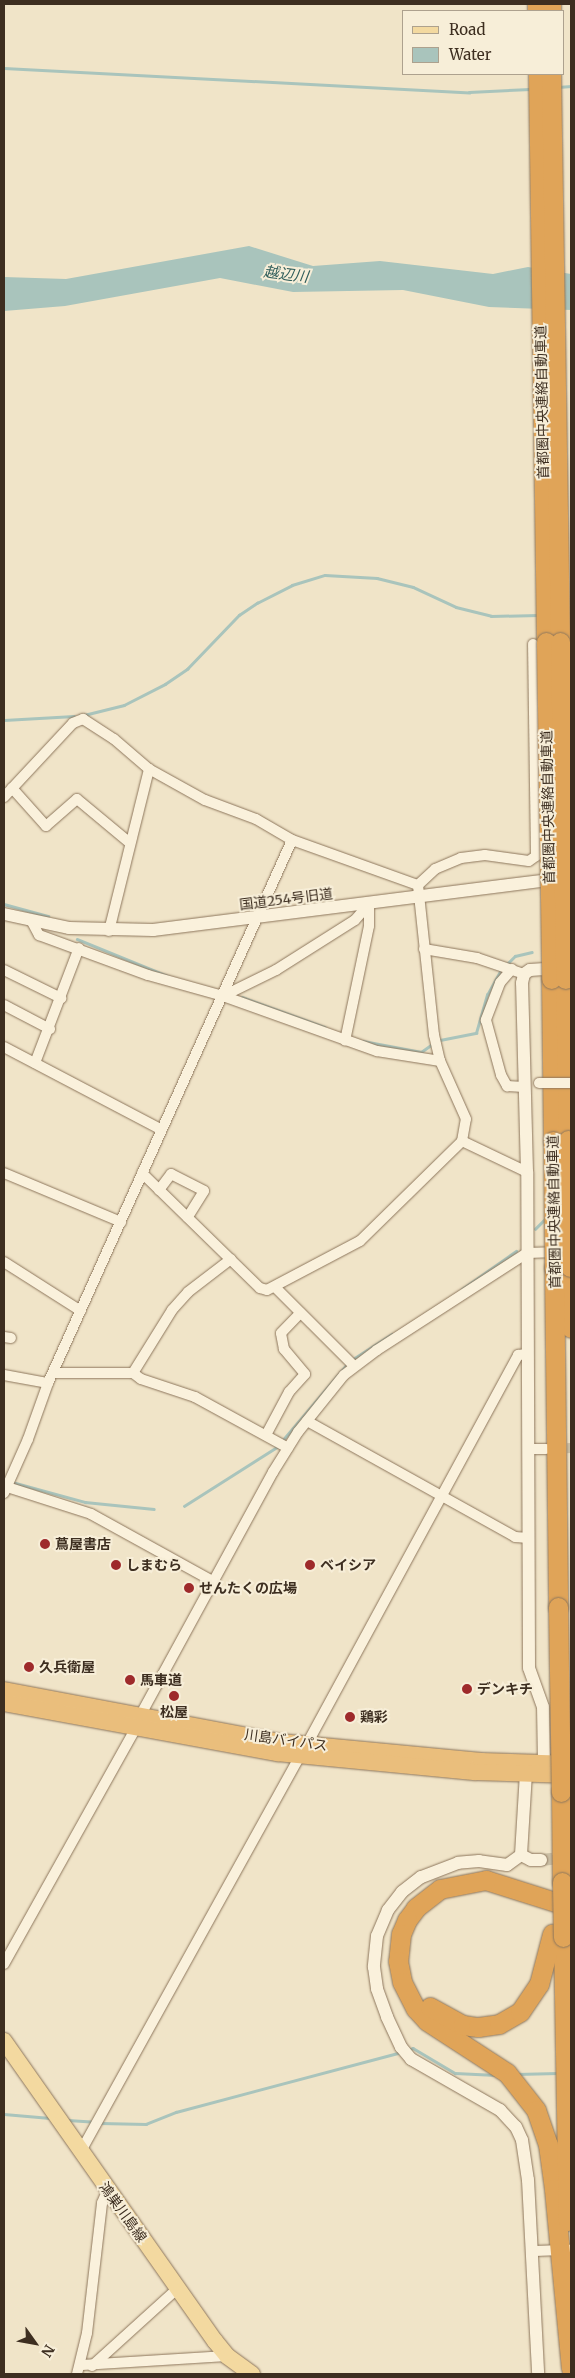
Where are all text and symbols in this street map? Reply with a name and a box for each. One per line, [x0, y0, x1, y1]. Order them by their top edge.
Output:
legend [402, 10, 565, 75]
text: Road [449, 20, 485, 39]
text: Water [449, 45, 491, 64]
water label: 越辺川 [263, 262, 309, 286]
street label: 首都圏中央連絡自動車道 [532, 325, 552, 479]
street label: 首都圏中央連絡自動車道 [538, 730, 558, 884]
street label: 国道254号旧道 [238, 885, 334, 913]
street label: 首都圏中央連絡自動車道 [544, 1135, 564, 1289]
place label: 蔦屋書店 [55, 1536, 111, 1552]
marker: 蔦屋書店 [39, 1538, 51, 1550]
place label: しまむら [126, 1557, 182, 1573]
place label: ベイシア [320, 1557, 376, 1573]
marker: しまむら [110, 1559, 122, 1571]
marker: ベイシア [304, 1559, 316, 1571]
place label: せんたくの広場 [199, 1580, 297, 1596]
marker: せんたくの広場 [183, 1582, 195, 1594]
place label: 久兵衛屋 [39, 1659, 95, 1675]
marker: 久兵衛屋 [23, 1661, 35, 1673]
place label: 馬車道 [140, 1672, 182, 1688]
marker: 馬車道 [124, 1674, 136, 1686]
place label: デンキチ [477, 1681, 533, 1697]
marker: デンキチ [461, 1683, 473, 1695]
marker: 松屋 [168, 1690, 180, 1702]
place label: 松屋 [160, 1704, 188, 1720]
place label: 鶏彩 [360, 1709, 388, 1725]
marker: 鶏彩 [344, 1711, 356, 1723]
street label: 川島バイパス [243, 1726, 329, 1754]
street label: 鴻巣川島線 [96, 2179, 150, 2245]
north arrow [10, 2318, 60, 2368]
text: N [37, 2341, 58, 2360]

